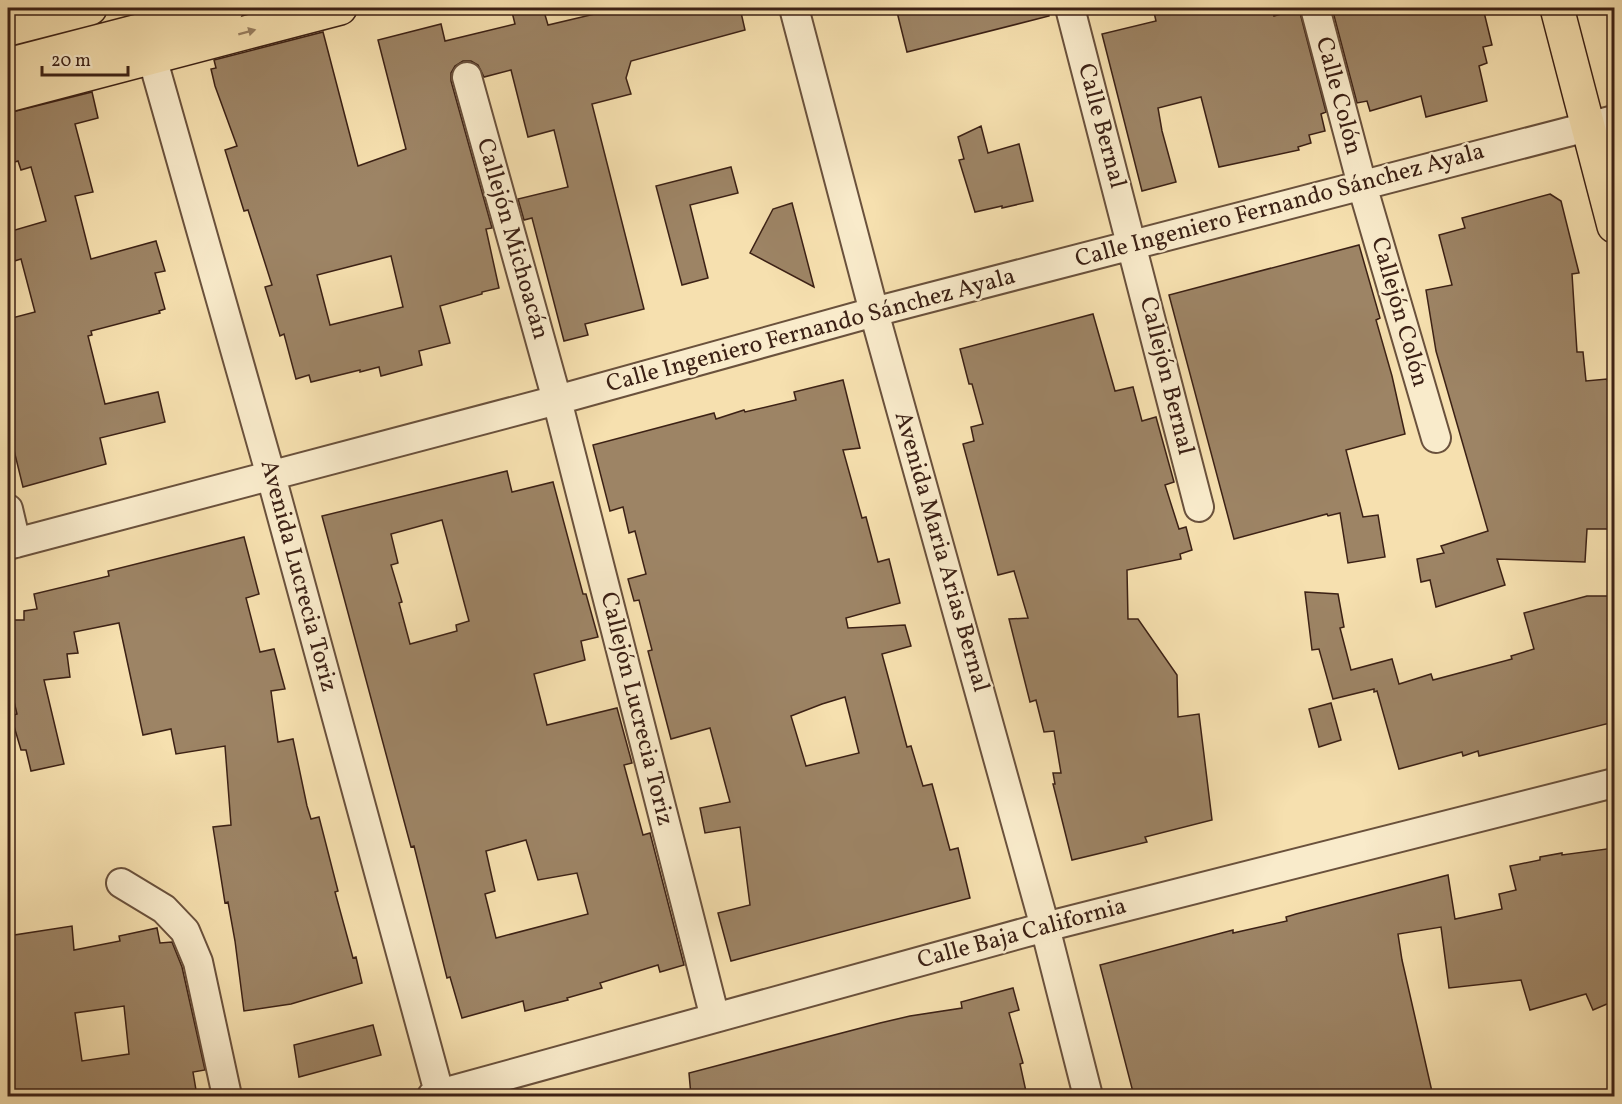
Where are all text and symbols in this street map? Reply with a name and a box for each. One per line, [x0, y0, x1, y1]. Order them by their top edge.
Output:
one-way arrow [238, 26, 256, 36]
street label: Calle Colón [1306, 33, 1370, 159]
scale bar [42, 39, 128, 77]
text: 20 m [51, 49, 91, 74]
street label: Calle Bernal [1068, 60, 1134, 192]
street label: Callejón Michoacán [467, 134, 557, 344]
street label: Calle Ingeniero Fernando Sánchez Ayala [1072, 135, 1488, 277]
street label: Callejón Colón [1361, 233, 1437, 391]
street label: Calle Ingeniero Fernando Sánchez Ayala [603, 260, 1019, 402]
street label: Callejón Bernal [1130, 293, 1202, 459]
street label: Avenida Maria Arias Bernal [885, 408, 997, 696]
street label: Avenida Lucrecia Toriz [251, 456, 345, 696]
street label: Callejón Lucrecia Toriz [591, 589, 681, 829]
street label: Calle Baja California [914, 890, 1130, 978]

